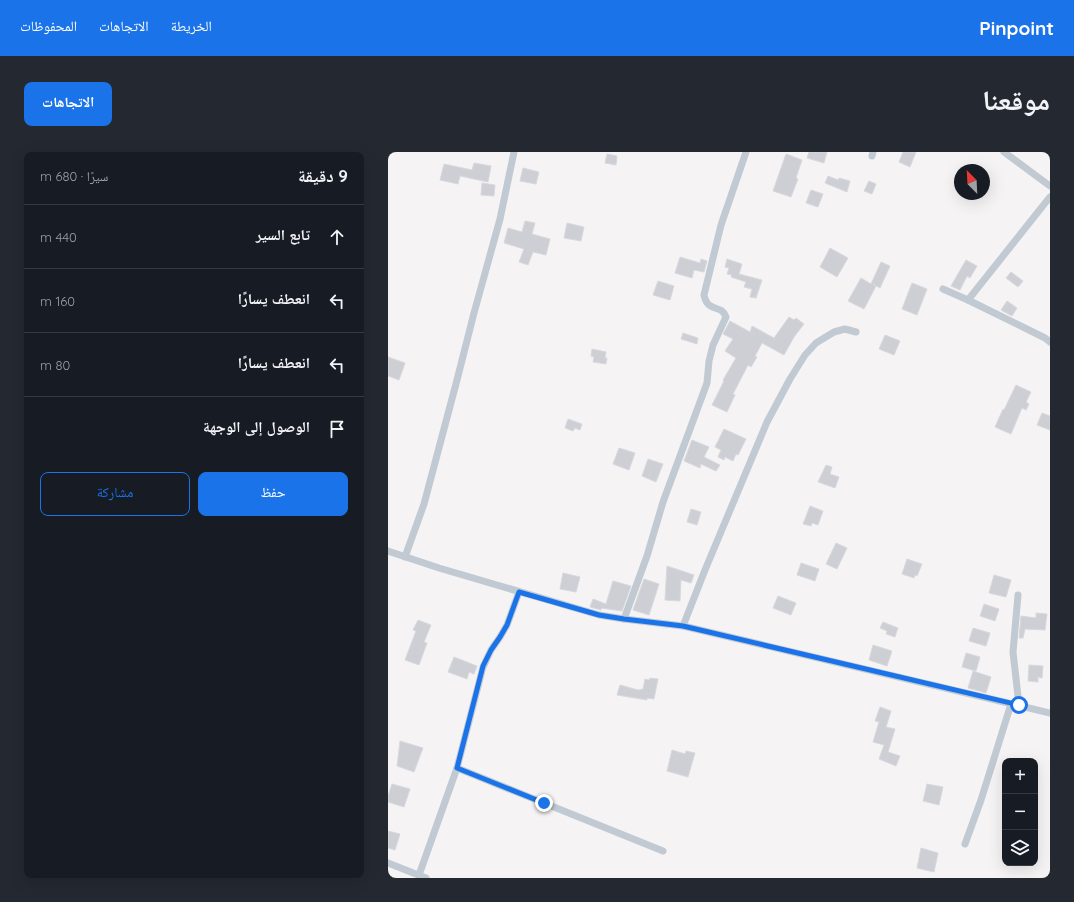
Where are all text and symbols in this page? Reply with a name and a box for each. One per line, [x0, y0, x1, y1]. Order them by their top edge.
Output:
text: Pinpoint [979, 16, 1054, 40]
text: المحفوظات [20, 17, 77, 35]
text: الاتجاهات [99, 17, 149, 35]
text: الخريطة [171, 17, 212, 35]
button: الاتجاهات [24, 82, 112, 126]
text: موقعنا [982, 82, 1050, 117]
north arrow [954, 164, 990, 200]
text: 9 دقيقة [298, 165, 348, 186]
text: سيرًا · 680 m [40, 168, 108, 184]
text: تابع السير [256, 225, 310, 244]
icon: ahead [326, 226, 348, 248]
text: 440 m [40, 229, 77, 245]
text: انعطف يسارًا [238, 289, 310, 308]
icon: left [326, 290, 348, 312]
text: 160 m [40, 293, 75, 309]
text: انعطف يسارًا [238, 353, 310, 372]
icon: left [326, 354, 348, 376]
text: 80 m [40, 357, 70, 373]
text: الوصول إلى الوجهة [203, 417, 310, 436]
icon: arrive [326, 418, 348, 440]
button: مشاركة [40, 472, 190, 516]
button: حفظ [198, 472, 348, 516]
route start [1010, 696, 1028, 714]
map controls [1002, 758, 1038, 866]
button: + [1002, 758, 1038, 794]
route end [535, 794, 553, 812]
button: − [1002, 794, 1038, 830]
button: layers [1002, 830, 1038, 866]

